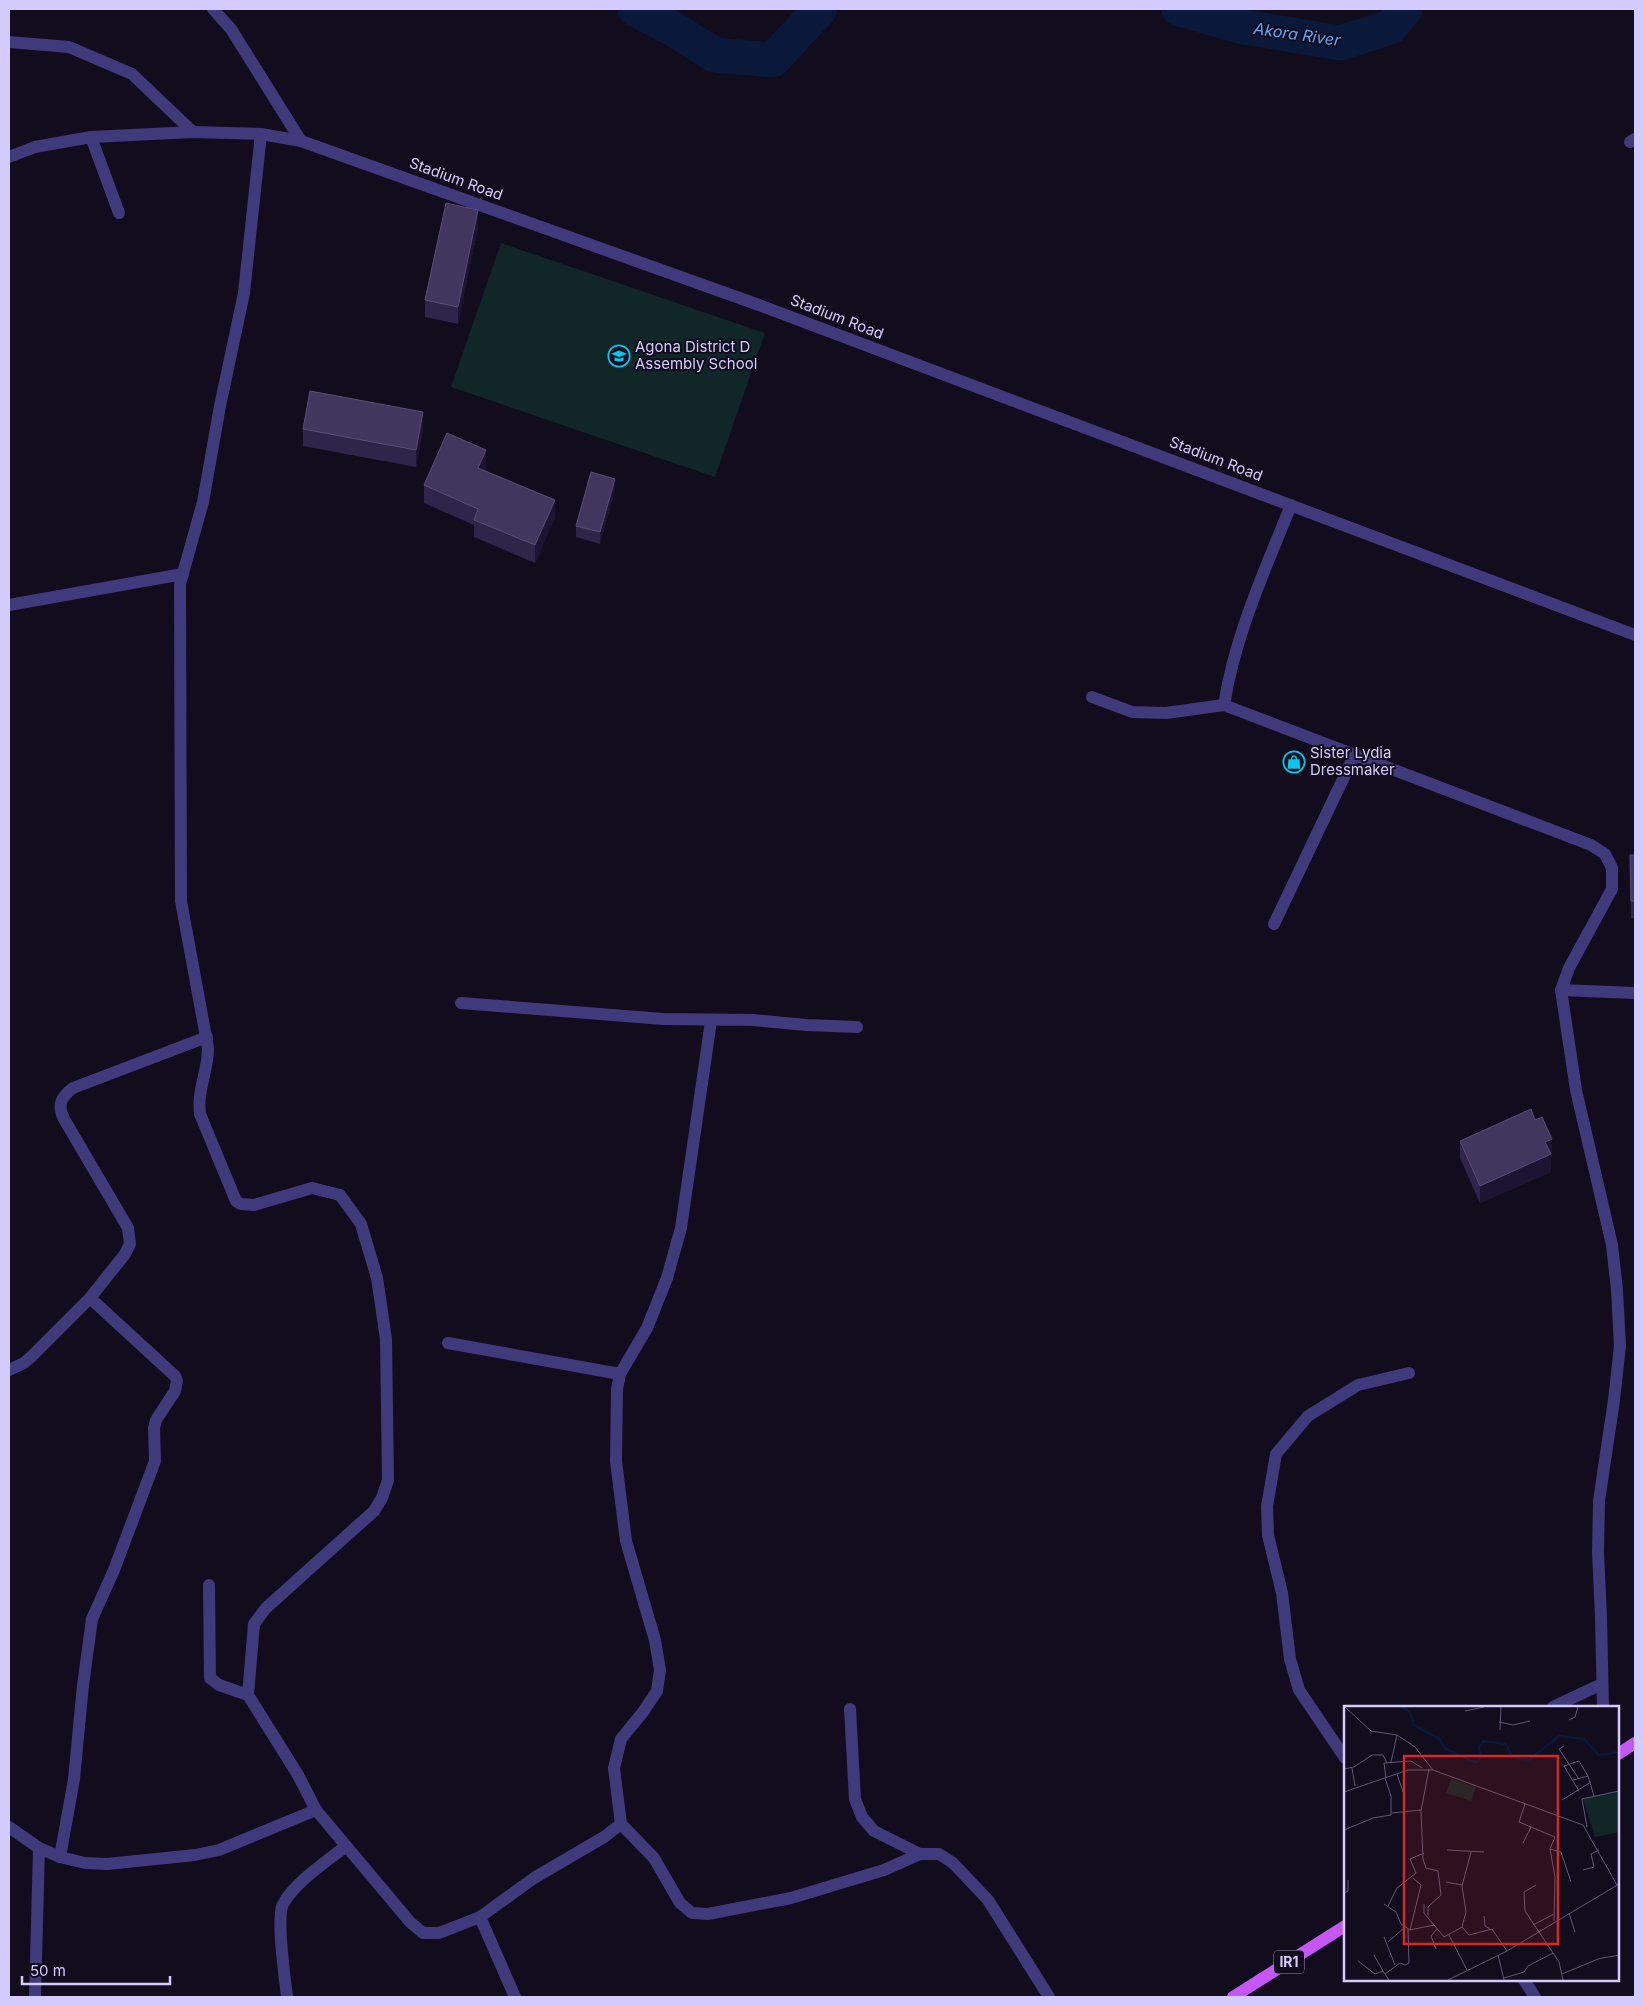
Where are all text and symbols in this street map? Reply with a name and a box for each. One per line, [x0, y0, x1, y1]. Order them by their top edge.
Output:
water label: Akora River [1251, 18, 1343, 50]
street label: Stadium Road [407, 153, 506, 204]
street label: Stadium Road [788, 290, 886, 343]
place label: Agona District D Assembly School [635, 337, 757, 373]
school or university icon: Agona District D Assembly School [607, 344, 631, 368]
street label: Stadium Road [1167, 432, 1265, 485]
place label: Sister Lydia Dressmaker [1310, 743, 1395, 779]
shop icon: Sister Lydia Dressmaker [1282, 750, 1306, 774]
inset map [1344, 1706, 1619, 1981]
road number: IR1 [1274, 1950, 1304, 1974]
scale bar [22, 1954, 170, 1986]
text: 50 m [30, 1961, 66, 1980]

